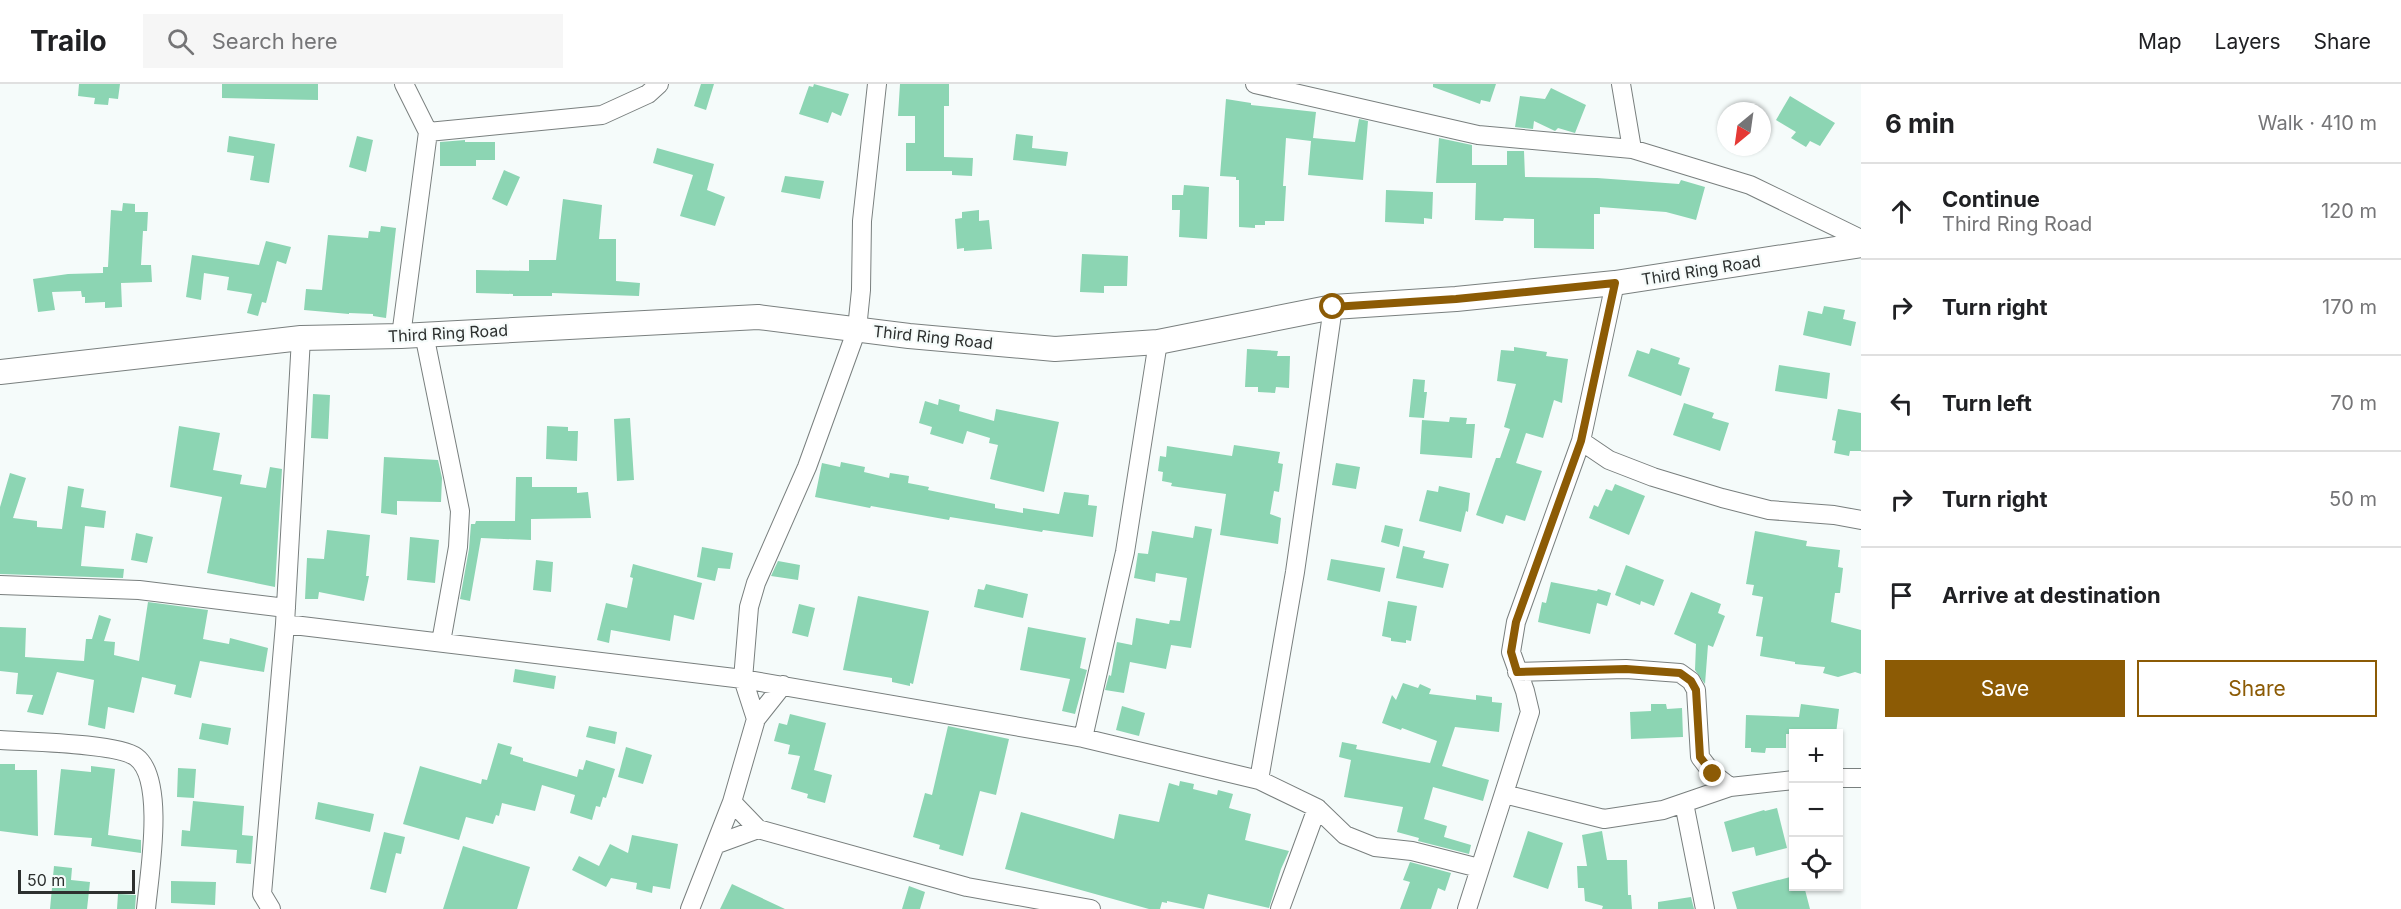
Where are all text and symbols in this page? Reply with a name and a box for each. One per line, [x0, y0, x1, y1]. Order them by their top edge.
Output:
search box [143, 14, 563, 68]
text: Trailo [30, 24, 107, 58]
icon: search [164, 25, 197, 58]
text: Search here [212, 28, 338, 54]
text: Map [2138, 29, 2182, 54]
text: Layers [2215, 29, 2281, 54]
text: Share [2314, 29, 2371, 54]
north arrow [1717, 102, 1771, 156]
text: 6 min [1885, 108, 1955, 139]
text: Walk · 410 m [2258, 111, 2377, 135]
text: Continue [1942, 186, 2040, 212]
icon: ahead [1885, 195, 1918, 228]
text: 120 m [2321, 199, 2377, 223]
text: Third Ring Road [1942, 212, 2092, 236]
street label: Third Ring Road [1640, 251, 1762, 289]
icon: right [1885, 291, 1918, 324]
route start [1319, 293, 1345, 319]
text: Turn right [1942, 294, 2048, 320]
text: 170 m [2322, 295, 2377, 319]
street label: Third Ring Road [387, 320, 509, 346]
street label: Third Ring Road [872, 321, 994, 353]
icon: left [1885, 387, 1918, 420]
text: Turn left [1942, 390, 2032, 416]
text: 70 m [2330, 391, 2377, 415]
icon: right [1885, 483, 1918, 516]
text: Turn right [1942, 486, 2048, 512]
text: 50 m [2329, 487, 2377, 511]
icon: arrive [1885, 579, 1918, 612]
text: Arrive at destination [1942, 582, 2161, 608]
button: Save [1885, 660, 2125, 717]
button: Share [2137, 660, 2377, 717]
map controls [1789, 729, 1843, 891]
button: + [1789, 729, 1843, 783]
route end [1699, 760, 1725, 786]
button: − [1789, 783, 1843, 837]
button: locate [1789, 837, 1843, 891]
scale bar [18, 867, 135, 894]
text: 50 m [27, 870, 65, 890]

